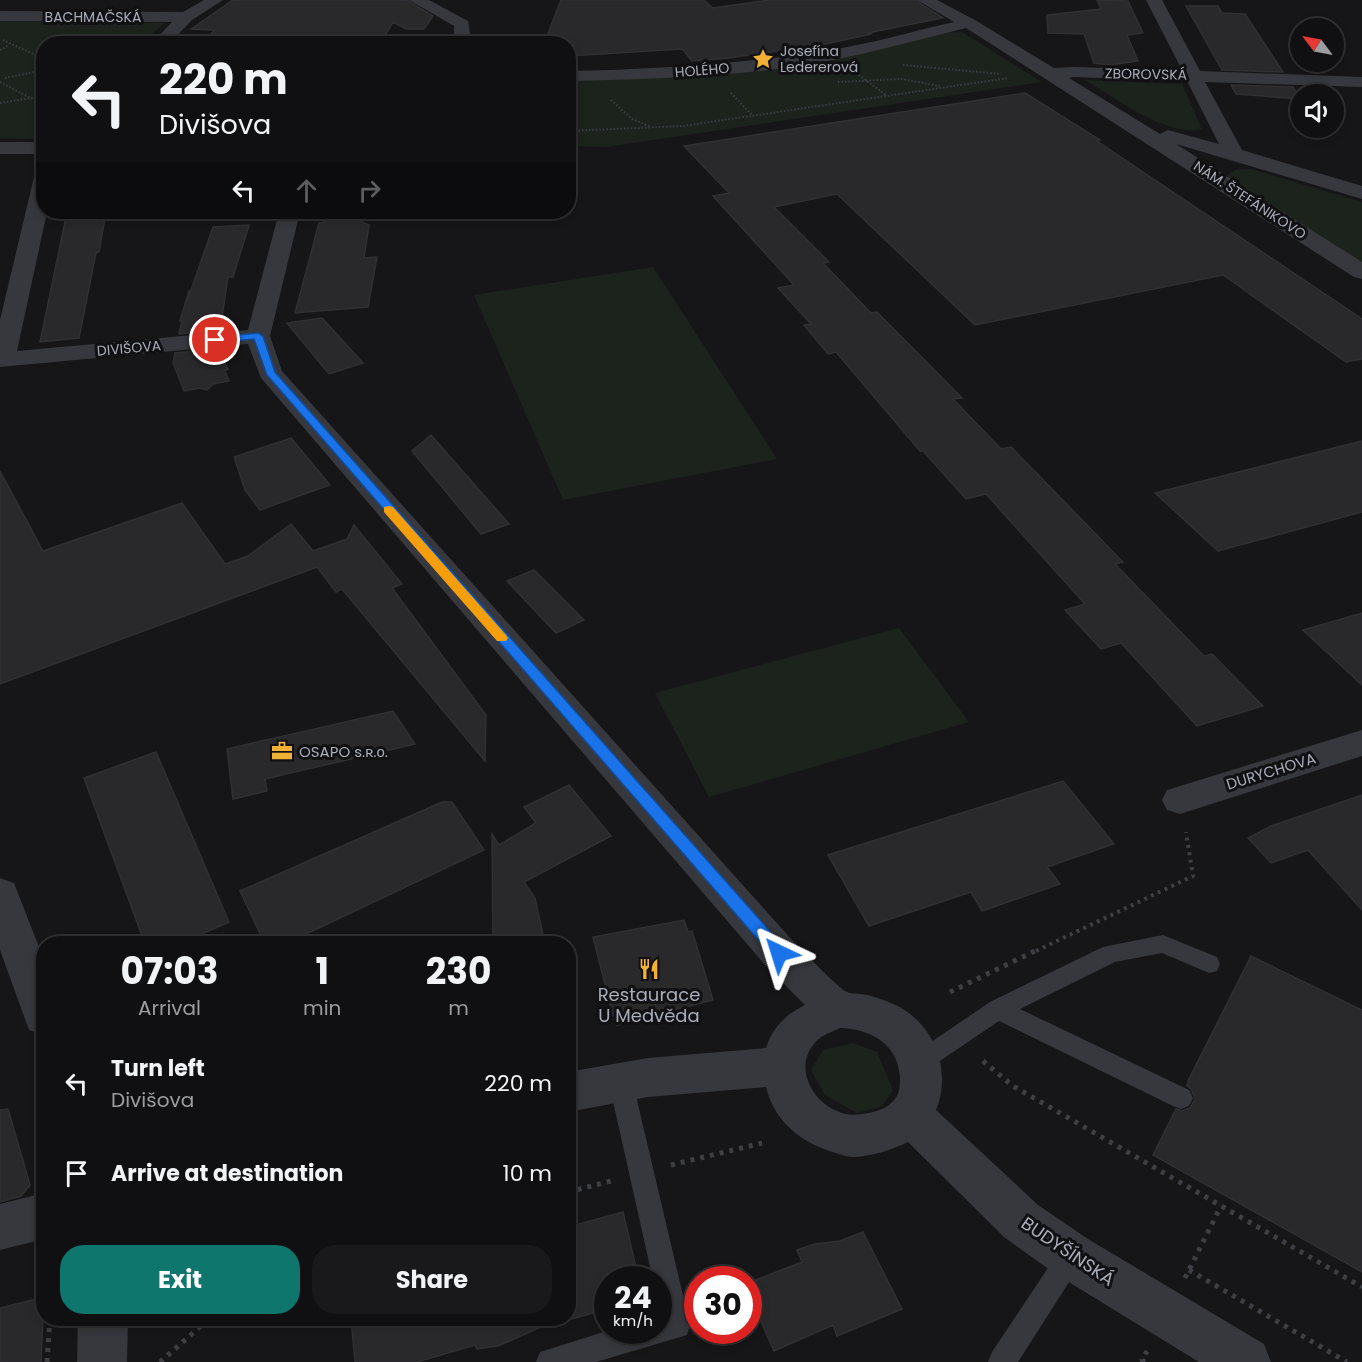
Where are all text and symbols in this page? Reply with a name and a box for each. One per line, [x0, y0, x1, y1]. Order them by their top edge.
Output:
street label: BACHMAČSKÁ [45, 7, 141, 27]
north arrow [1290, 18, 1344, 72]
map controls [1290, 18, 1344, 138]
place label: Josefína Ledererová [780, 41, 858, 77]
place icon: Josefína Ledererová [751, 47, 775, 71]
text: 220 m [159, 50, 288, 109]
street label: HOLÉHO [674, 58, 730, 82]
icon: left [60, 60, 138, 138]
street label: ZBOROVSKÁ [1105, 63, 1187, 85]
button: sound [1290, 84, 1344, 138]
text: Divišova [159, 106, 271, 143]
street label: NÁM. ŠTEFÁNIKOVO [1190, 156, 1310, 244]
icon: left [227, 174, 260, 207]
icon: ahead [290, 174, 323, 207]
icon: right [353, 174, 386, 207]
pin [189, 314, 240, 365]
icon: arrive [198, 323, 231, 356]
street label: DIVIŠOVA [96, 335, 162, 361]
office icon: OSAPO s.ʀ.ᴏ. [270, 739, 294, 763]
place label: OSAPO s.ʀ.ᴏ. [299, 741, 388, 762]
street label: DURYCHOVA [1224, 747, 1318, 795]
position arrow [747, 921, 811, 985]
text: 07:03 [120, 946, 219, 997]
text: 1 [315, 946, 329, 997]
text: 230 [426, 946, 492, 997]
restaurant icon: Restaurace U Medvěda [637, 957, 661, 981]
place label: Restaurace U Medvěda [598, 982, 700, 1028]
text: Arrival [138, 994, 201, 1022]
text: min [303, 994, 341, 1022]
text: m [448, 994, 469, 1022]
text: Turn left [111, 1053, 205, 1084]
icon: left [60, 1067, 93, 1100]
text: 220 m [484, 1068, 552, 1099]
text: Divišova [111, 1086, 194, 1114]
icon: arrive [60, 1157, 93, 1190]
text: Arrive at destination [111, 1158, 343, 1189]
text: 10 m [503, 1158, 552, 1189]
street label: BUDYŠÍNSKÁ [1016, 1211, 1120, 1291]
button: Exit [60, 1245, 300, 1314]
button: Share [312, 1245, 552, 1314]
speed limit sign: 30 [684, 1266, 762, 1344]
text: 24 [614, 1276, 652, 1319]
text: km/h [613, 1310, 653, 1331]

